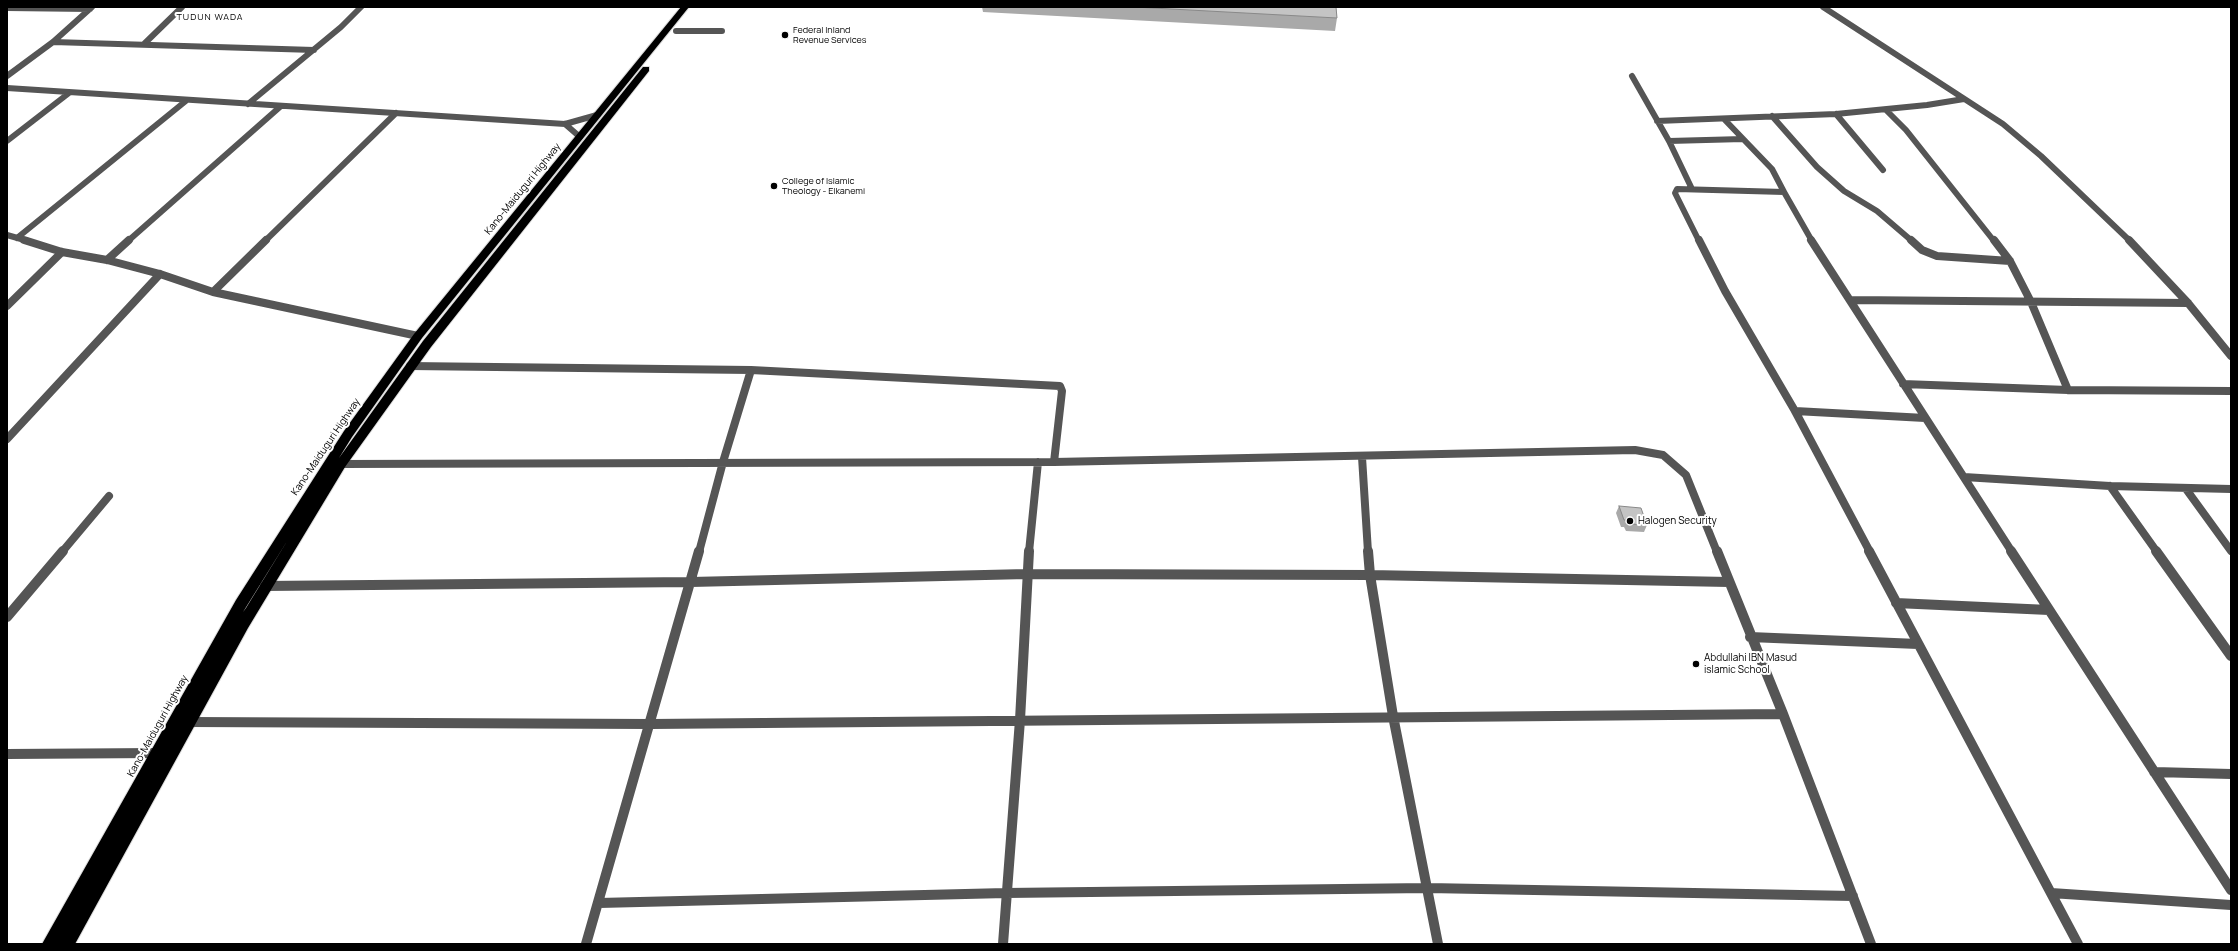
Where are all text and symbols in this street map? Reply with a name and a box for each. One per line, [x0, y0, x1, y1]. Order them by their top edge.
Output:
district label: TUDUN WADA [176, 12, 244, 22]
place label: Federal Inland Revenue Services [793, 25, 867, 46]
marker: Federal Inland Revenue Services [780, 30, 790, 40]
street label: Kano-Maiduguri Highway [482, 141, 564, 237]
place label: College of Islamic Theology - Elkanemi [782, 176, 865, 197]
marker: College of Islamic Theology - Elkanemi [769, 181, 779, 191]
street label: Kano-Maiduguri Highway [289, 396, 363, 498]
place label: Halogen Security [1638, 515, 1717, 527]
marker: Halogen Security [1625, 516, 1635, 526]
place label: Abdullahi IBN Masud islamic School [1704, 652, 1797, 676]
marker: Abdullahi IBN Masud islamic School [1691, 659, 1701, 669]
street label: Kano-Maiduguri Highway [125, 673, 191, 779]

